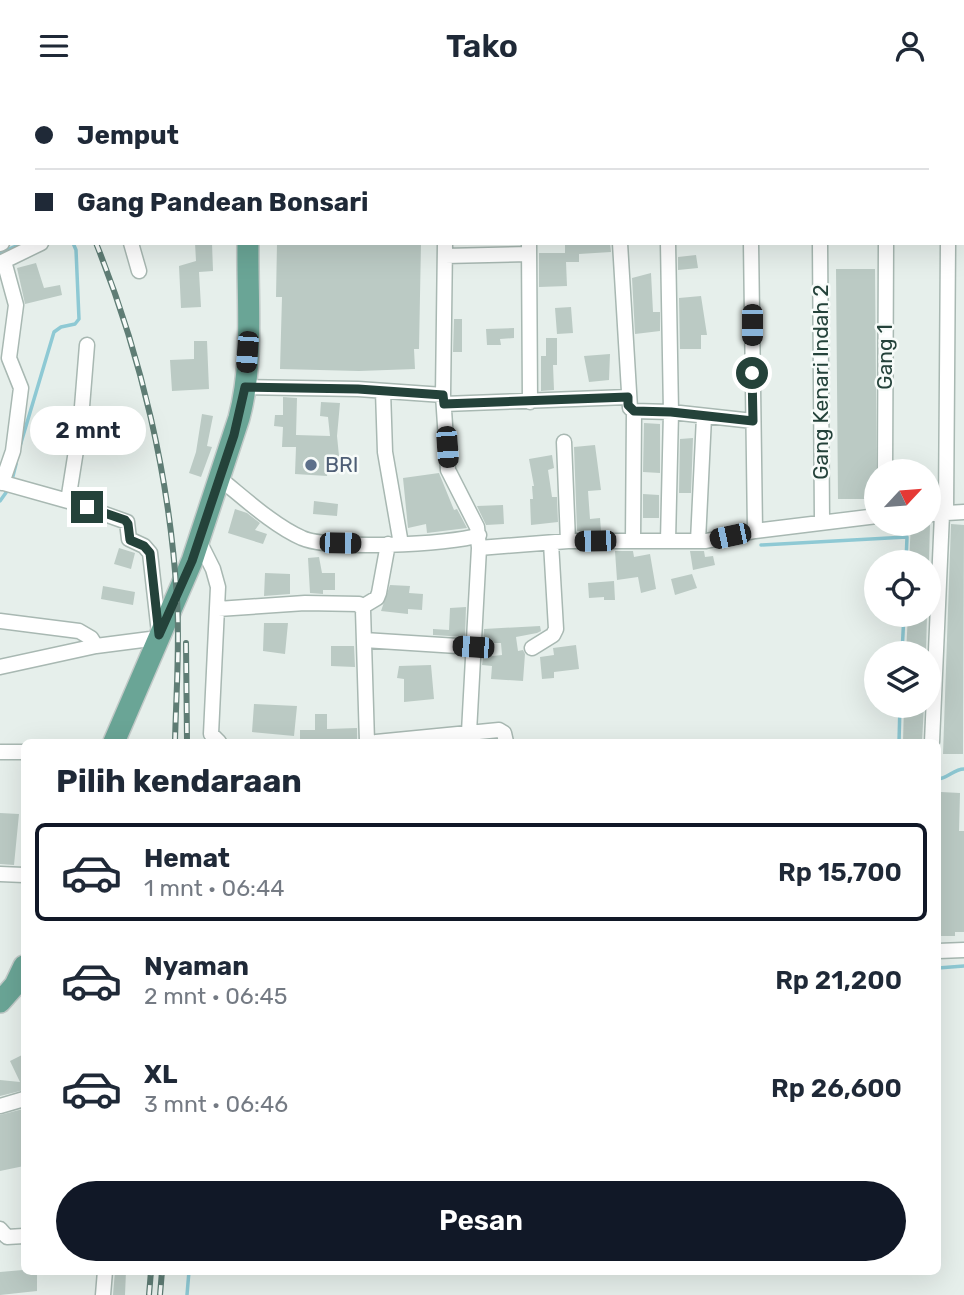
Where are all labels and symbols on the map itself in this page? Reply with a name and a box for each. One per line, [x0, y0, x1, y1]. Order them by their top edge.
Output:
street label: Gang Kenari Indah 2 [808, 284, 833, 480]
car [742, 304, 763, 346]
street label: Gang 1 [872, 324, 897, 390]
car [236, 330, 259, 374]
route start [736, 357, 768, 389]
callout: 2 mnt [29, 405, 145, 455]
car [436, 425, 459, 469]
place label: BRI [325, 452, 359, 477]
marker: BRI [303, 457, 319, 473]
north arrow [864, 459, 942, 535]
route end [71, 491, 103, 523]
car [708, 521, 753, 551]
car [574, 530, 617, 552]
car [319, 532, 362, 554]
car [452, 635, 495, 659]

